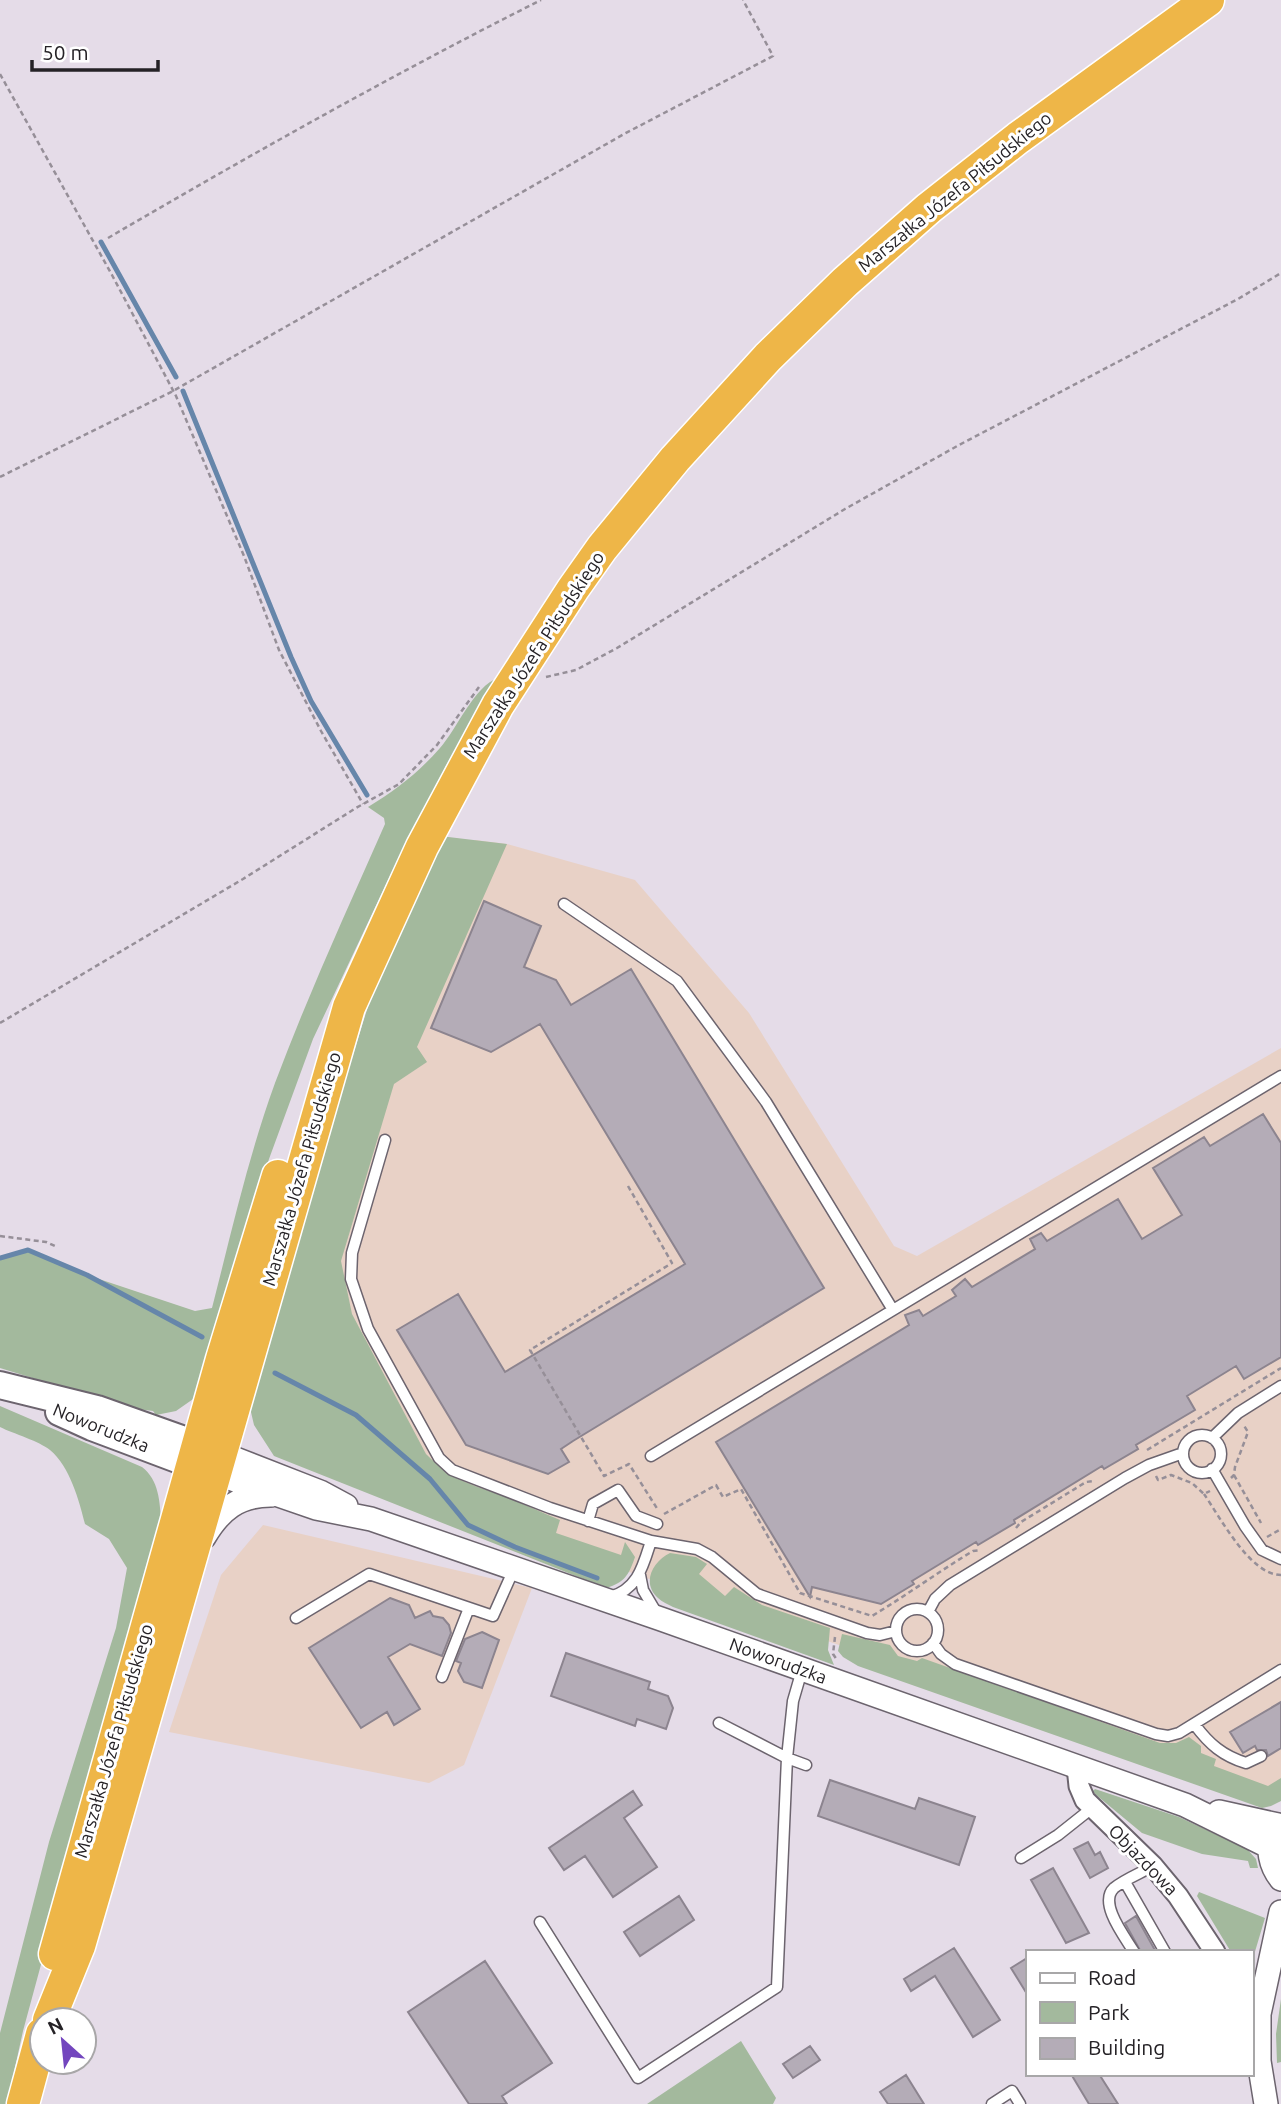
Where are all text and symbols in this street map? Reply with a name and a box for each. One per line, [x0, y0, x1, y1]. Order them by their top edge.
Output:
scale bar [32, 28, 158, 72]
text: 50 m [42, 40, 89, 64]
street label: Marszałka Józefa Piłsudskiego [854, 107, 1055, 275]
street label: Marszałka Józefa Piłsudskiego [459, 547, 608, 762]
street label: Marszałka Józefa Piłsudskiego [258, 1049, 344, 1288]
street label: Noworudzka [50, 1399, 152, 1455]
street label: Marszałka Józefa Piłsudskiego [70, 1621, 156, 1860]
street label: Noworudzka [727, 1633, 830, 1687]
street label: Objazdowa [1105, 1820, 1182, 1899]
legend [1026, 1950, 1253, 2076]
text: Road [1088, 1965, 1136, 1989]
text: Park [1088, 2000, 1130, 2024]
north arrow [28, 2006, 98, 2076]
text: N [44, 2013, 67, 2039]
text: Building [1088, 2035, 1165, 2059]

